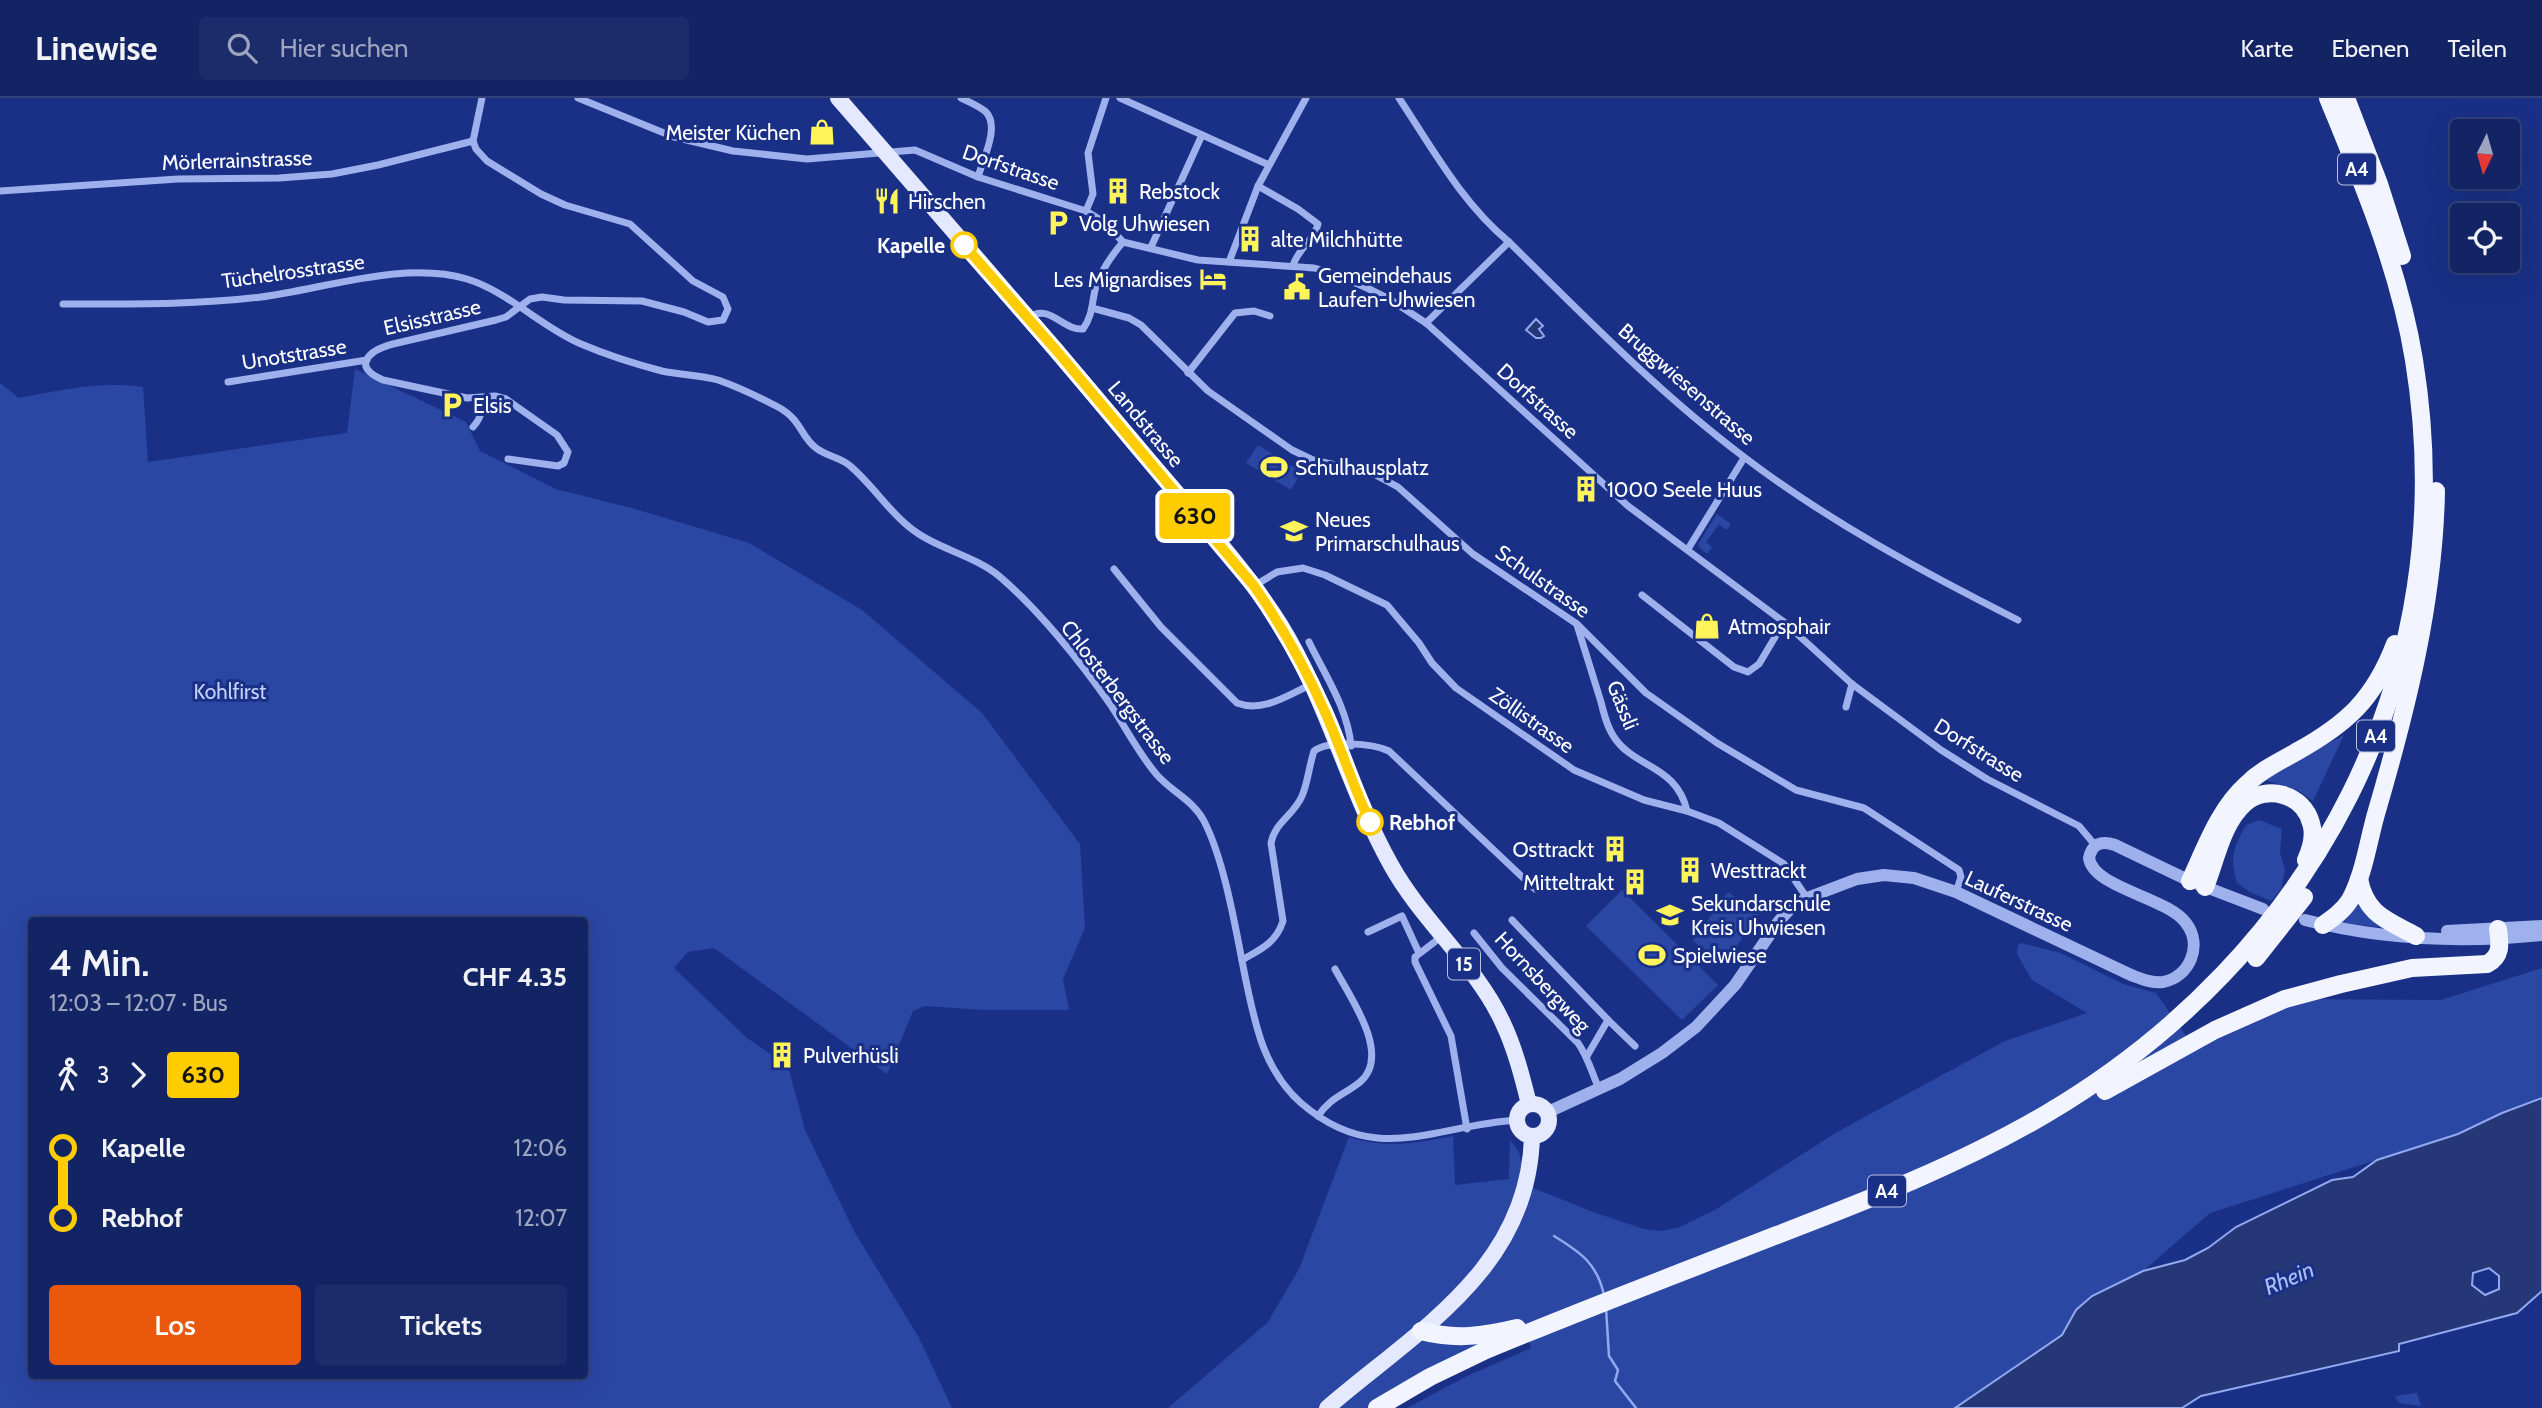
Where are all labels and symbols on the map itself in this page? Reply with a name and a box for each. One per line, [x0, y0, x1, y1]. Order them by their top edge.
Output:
shop icon: Meister Küchen [807, 117, 837, 147]
north arrow [2450, 119, 2520, 189]
place label: Meister Küchen [665, 120, 801, 145]
street label: Dorfstrasse [959, 139, 1063, 195]
street label: Mörlerrainstrasse [161, 145, 313, 175]
road number: A4 [2338, 153, 2376, 184]
building icon: Rebstock [1103, 176, 1133, 206]
place label: Rebstock [1139, 179, 1220, 204]
restaurant icon: Hirschen [872, 186, 902, 216]
place label: Hirschen [908, 189, 986, 214]
parking icon: Volg Uhwiesen [1043, 208, 1073, 238]
place label: Volg Uhwiesen [1079, 211, 1210, 236]
building icon: alte Milchhütte [1235, 224, 1265, 254]
place label: alte Milchhütte [1271, 227, 1403, 252]
marker: Kapelle [951, 232, 977, 258]
place label: Kapelle [877, 233, 945, 258]
street label: Tüchelrosstrasse [220, 249, 366, 293]
place label: Gemeindehaus Laufen-Uhwiesen [1318, 263, 1476, 312]
hotel icon: Les Mignardises [1198, 264, 1228, 294]
place label: Les Mignardises [1053, 267, 1192, 292]
public building icon: Gemeindehaus Laufen-Uhwiesen [1282, 272, 1312, 302]
street label: Elsisstrasse [381, 294, 483, 340]
street label: Bruggwiesenstrasse [1613, 318, 1761, 450]
street label: Unotstrasse [240, 333, 348, 375]
street label: Dorfstrasse [1492, 358, 1584, 444]
street label: Landstrasse [1103, 376, 1189, 472]
parking icon: Elsis [437, 390, 467, 420]
place label: Elsis [473, 393, 512, 418]
sports icon: Schulhausplatz [1259, 452, 1289, 482]
place label: Schulhausplatz [1295, 455, 1429, 480]
building icon: 1000 Seele Huus [1571, 474, 1601, 504]
place label: 1000 Seele Huus [1607, 477, 1762, 502]
line badge: 630 [1155, 493, 1235, 539]
place label: Neues Primarschulhaus [1315, 507, 1460, 556]
school or university icon: Neues Primarschulhaus [1279, 516, 1309, 546]
street label: Schulstrasse [1491, 539, 1595, 623]
shop icon: Atmosphair [1692, 611, 1722, 641]
place label: Atmosphair [1728, 614, 1831, 639]
street label: Chlosterbergstrasse [1056, 615, 1180, 769]
street label: Gässli [1602, 677, 1644, 733]
park label: Kohlfirst [194, 679, 266, 704]
street label: Zöllistrasse [1485, 682, 1579, 758]
street label: Dorfstrasse [1930, 713, 2029, 787]
road number: A4 [2357, 720, 2395, 751]
marker: Rebhof [1357, 809, 1383, 835]
place label: Rebhof [1389, 810, 1455, 835]
building icon: Osttrackt [1600, 834, 1630, 864]
place label: Osttrackt [1513, 837, 1594, 862]
building icon: Westtrackt [1675, 855, 1705, 885]
place label: Westtrackt [1711, 858, 1806, 883]
street label: Lauferstrasse [1961, 865, 2077, 937]
building icon: Mitteltrakt [1620, 867, 1650, 897]
place label: Mitteltrakt [1523, 870, 1614, 895]
place label: Sekundarschule Kreis Uhwiesen [1691, 891, 1831, 940]
school or university icon: Sekundarschule Kreis Uhwiesen [1655, 900, 1685, 930]
street label: Hornsbergweg [1490, 926, 1596, 1038]
sports icon: Spielwiese [1637, 940, 1667, 970]
place label: Spielwiese [1673, 943, 1767, 968]
road number: 15 [1448, 948, 1480, 979]
building icon: Pulverhüsli [767, 1040, 797, 1070]
place label: Pulverhüsli [803, 1043, 899, 1068]
road number: A4 [1868, 1176, 1906, 1206]
water label: Rhein [2260, 1255, 2318, 1301]

